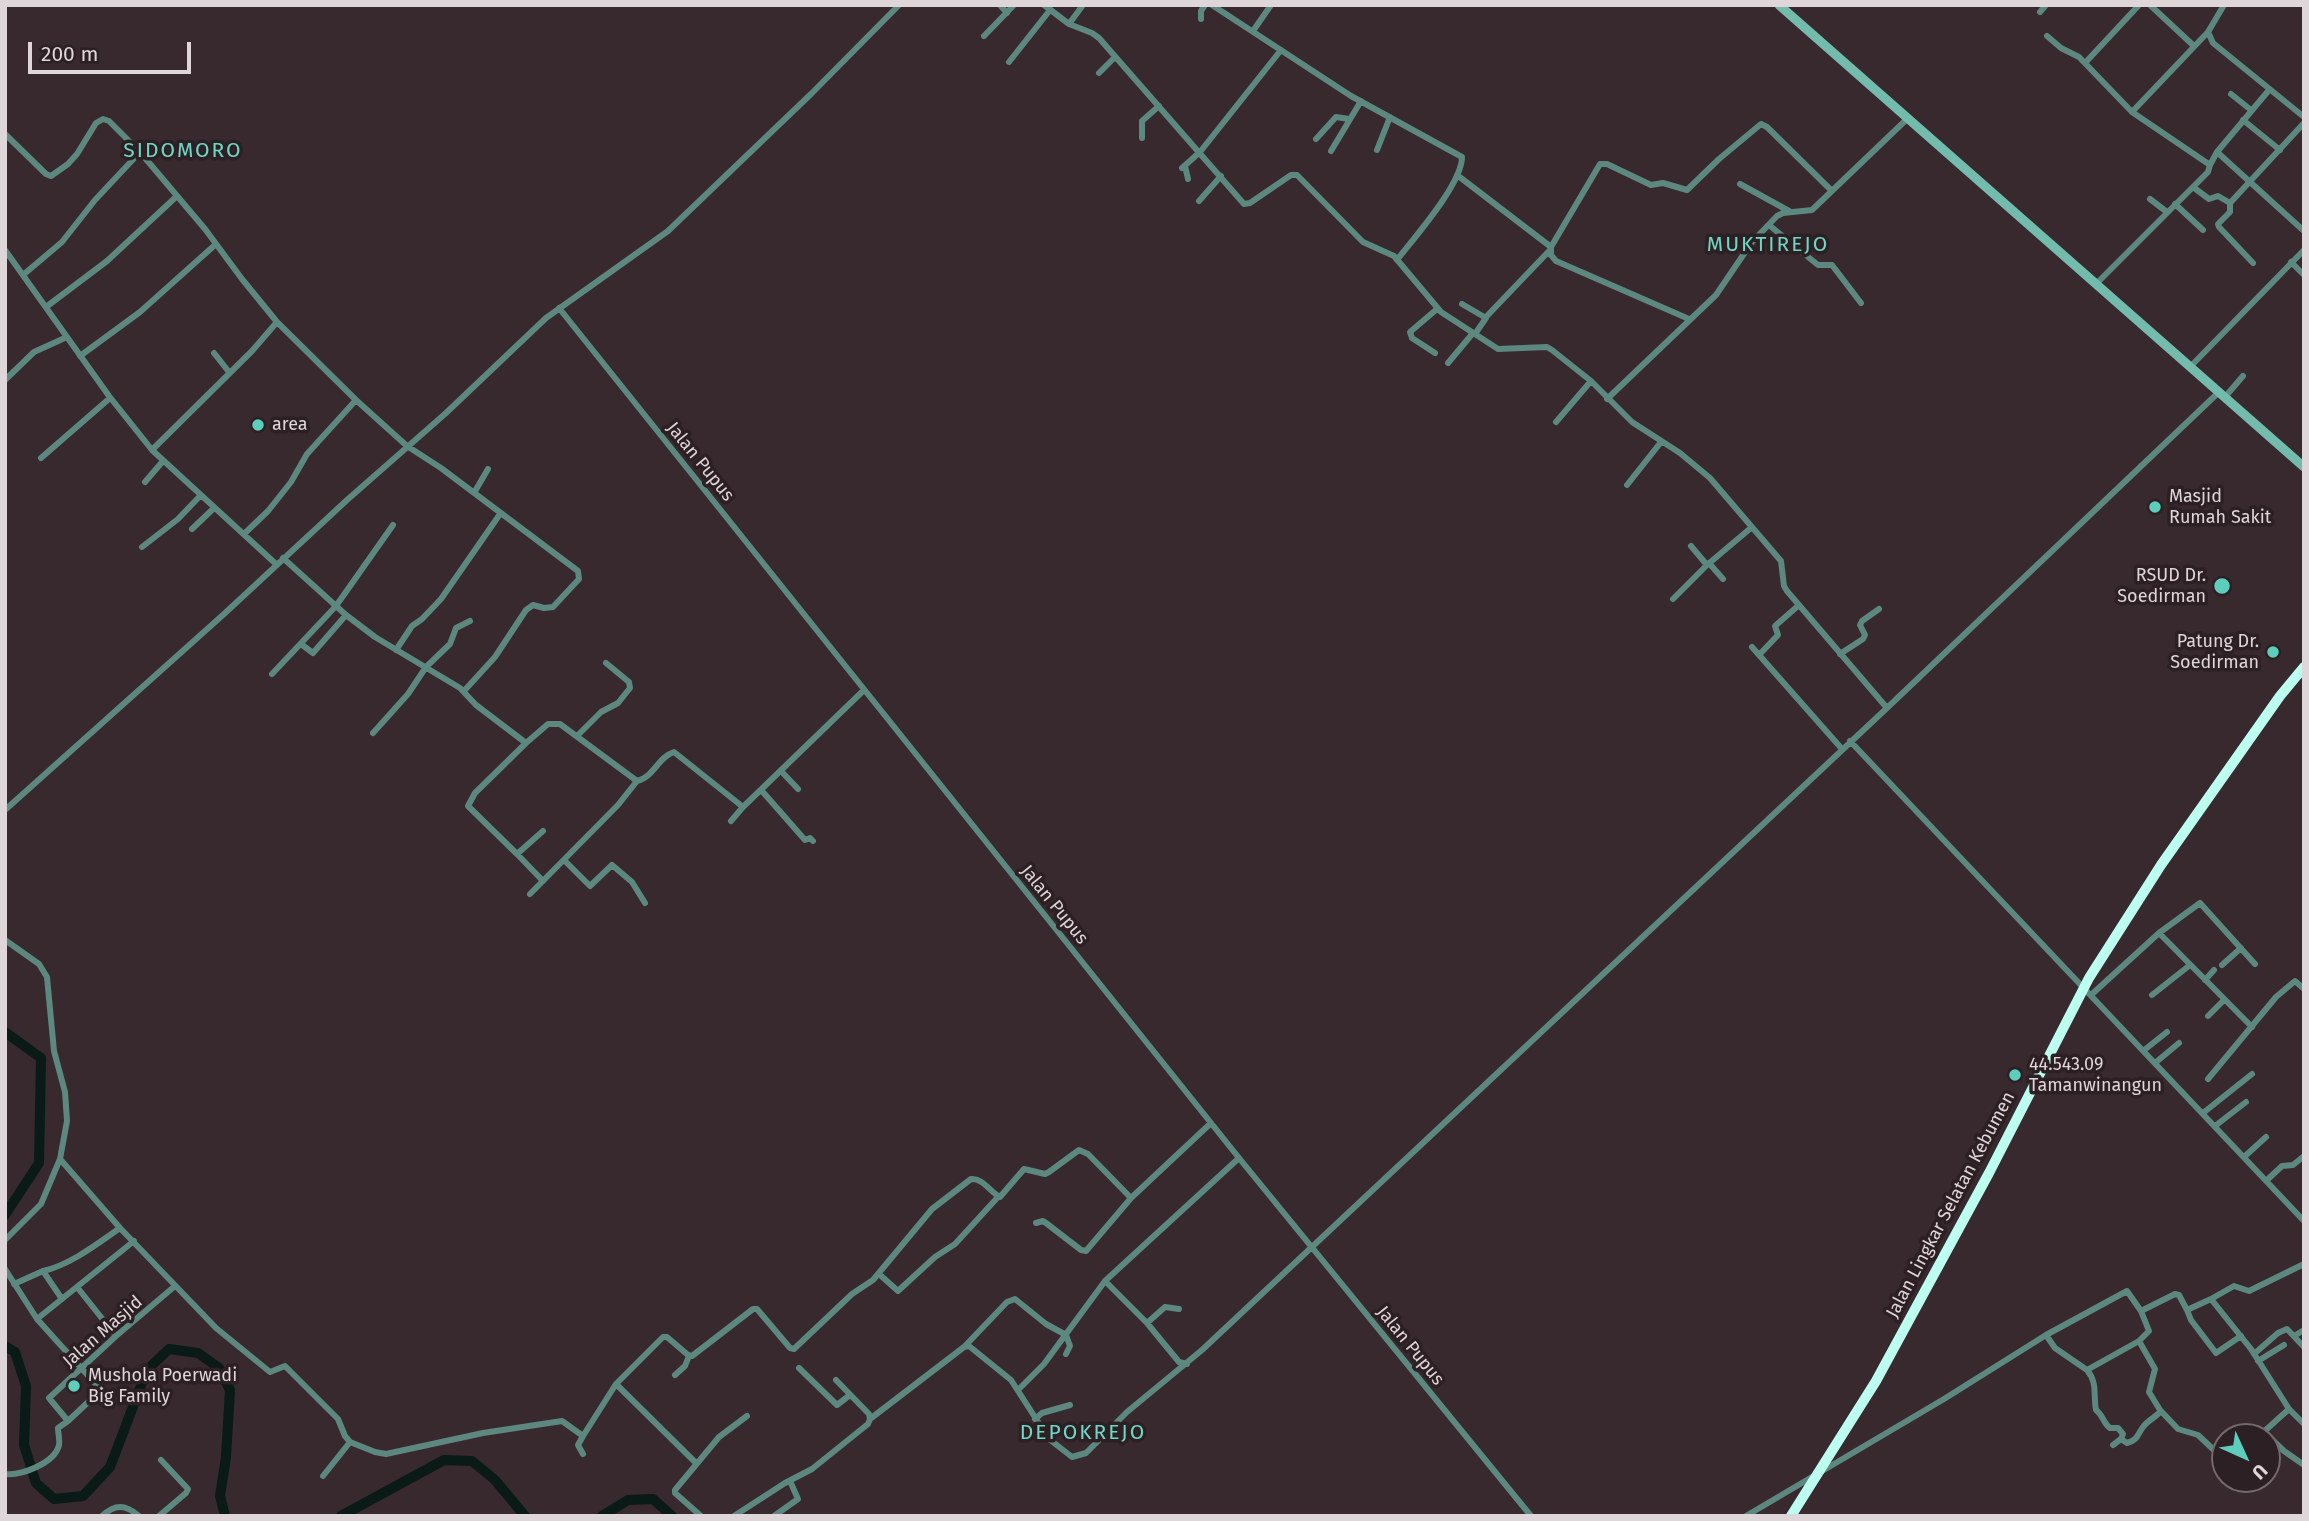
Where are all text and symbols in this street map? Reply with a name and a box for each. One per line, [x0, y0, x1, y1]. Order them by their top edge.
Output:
scale bar [32, 28, 194, 72]
text: 200 m [41, 41, 98, 67]
district label: SIDOMORO [124, 138, 242, 164]
district label: MUKTIREJO [1708, 232, 1828, 258]
place label: area [272, 414, 308, 436]
marker: area [250, 417, 266, 433]
street label: Jalan Pupus [662, 418, 738, 506]
place label: Masjid Rumah Sakit [2169, 486, 2271, 528]
marker: Masjid Rumah Sakit [2147, 499, 2163, 515]
place label: RSUD Dr. Soedirman [2117, 565, 2206, 608]
marker: RSUD Dr. Soedirman [2212, 576, 2232, 596]
place label: Patung Dr. Soedirman [2170, 631, 2259, 674]
marker: Patung Dr. Soedirman [2265, 644, 2281, 660]
street label: Jalan Pupus [1016, 861, 1092, 949]
place label: 44.543.09 Tamanwinangun [2029, 1054, 2162, 1096]
marker: 44.543.09 Tamanwinangun [2007, 1067, 2023, 1083]
street label: Jalan Lingkar Selatan Kebumen [1882, 1088, 2020, 1322]
street label: Jalan Masjid [59, 1292, 147, 1372]
street label: Jalan Pupus [1372, 1302, 1448, 1390]
place label: Mushola Poerwadi Big Family [88, 1365, 237, 1408]
marker: Mushola Poerwadi Big Family [66, 1378, 82, 1394]
district label: DEPOKREJO [1021, 1420, 1145, 1446]
north arrow [2211, 1423, 2281, 1493]
text: U [2247, 1459, 2272, 1484]

